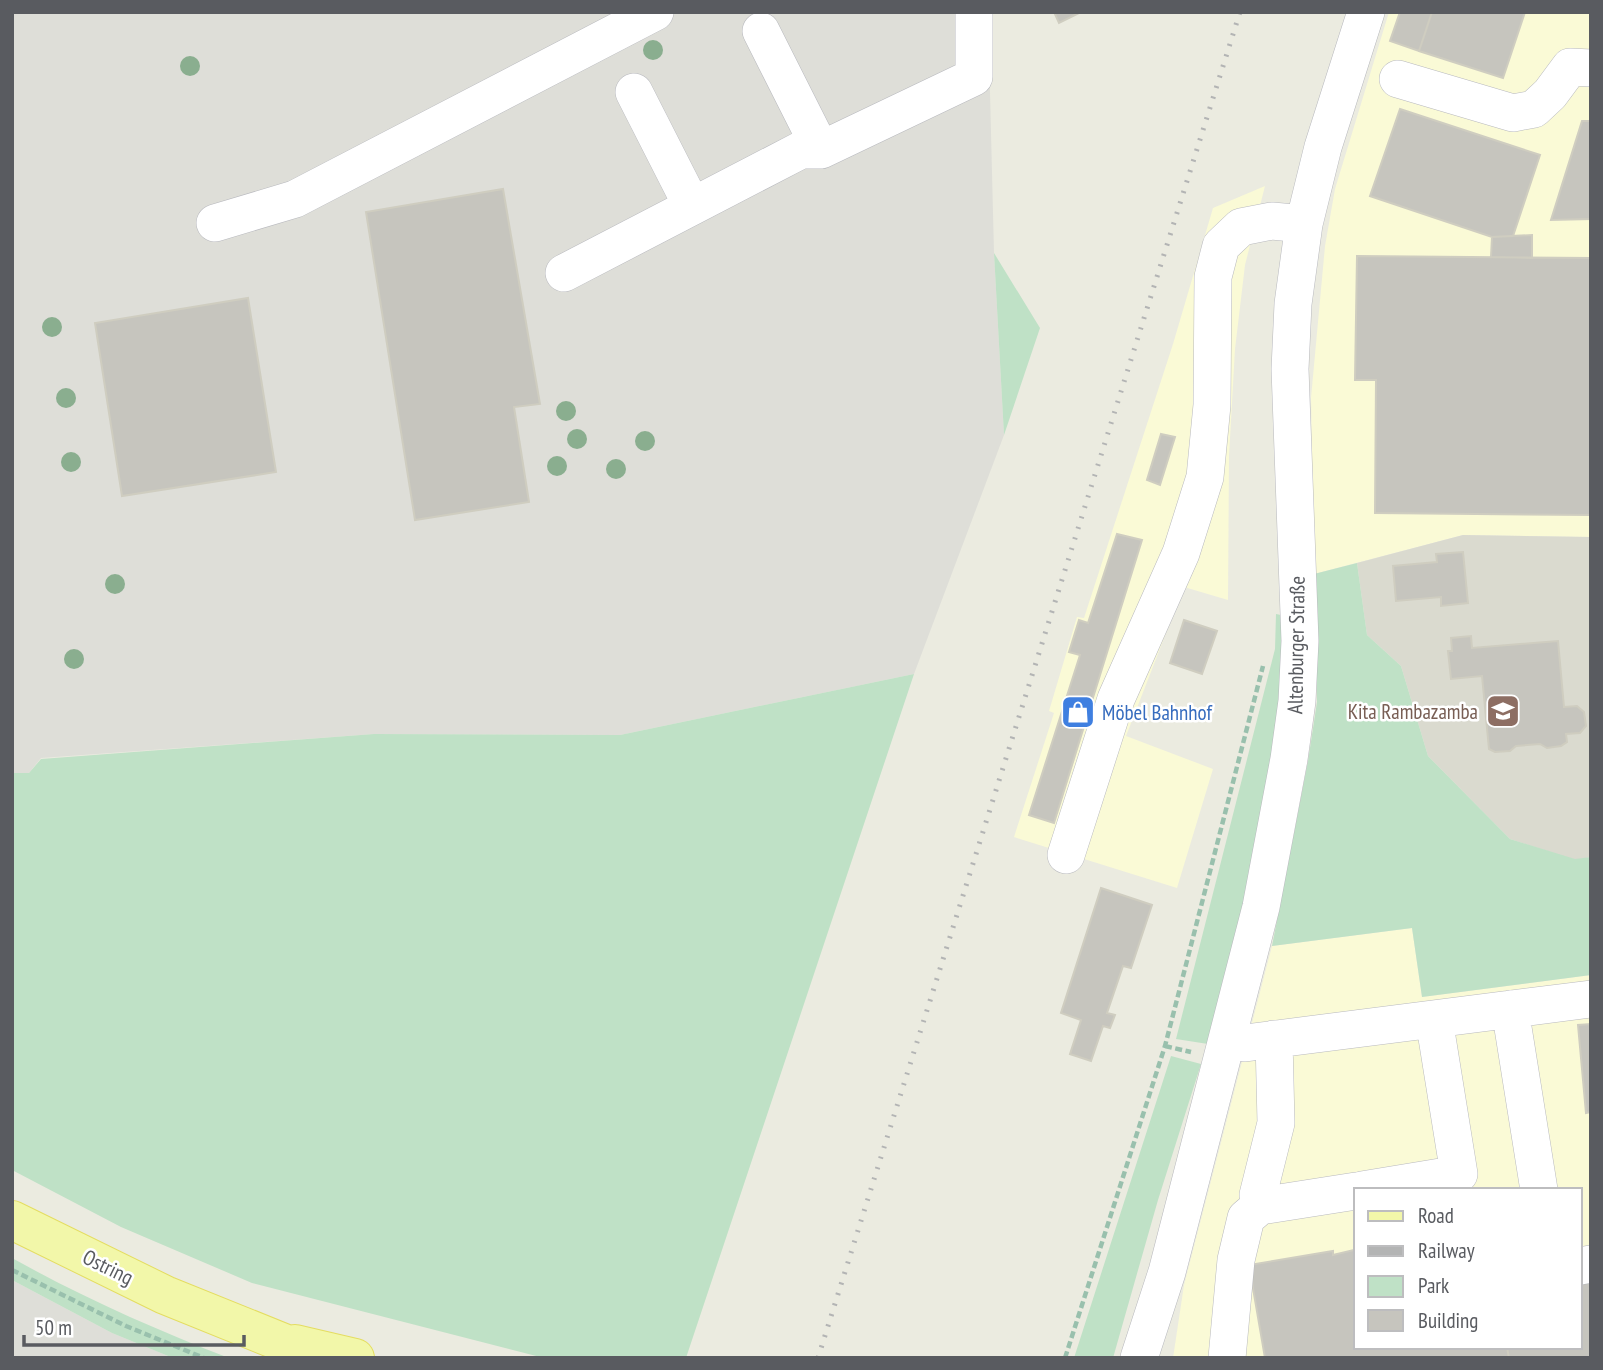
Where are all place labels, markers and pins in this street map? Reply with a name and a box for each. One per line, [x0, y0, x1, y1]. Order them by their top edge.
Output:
school or university icon: Kita Rambazamba [1484, 692, 1522, 730]
shop icon: Möbel Bahnhof [1059, 693, 1097, 731]
place label: Kita Rambazamba [1348, 698, 1478, 725]
place label: Möbel Bahnhof [1102, 699, 1212, 726]

